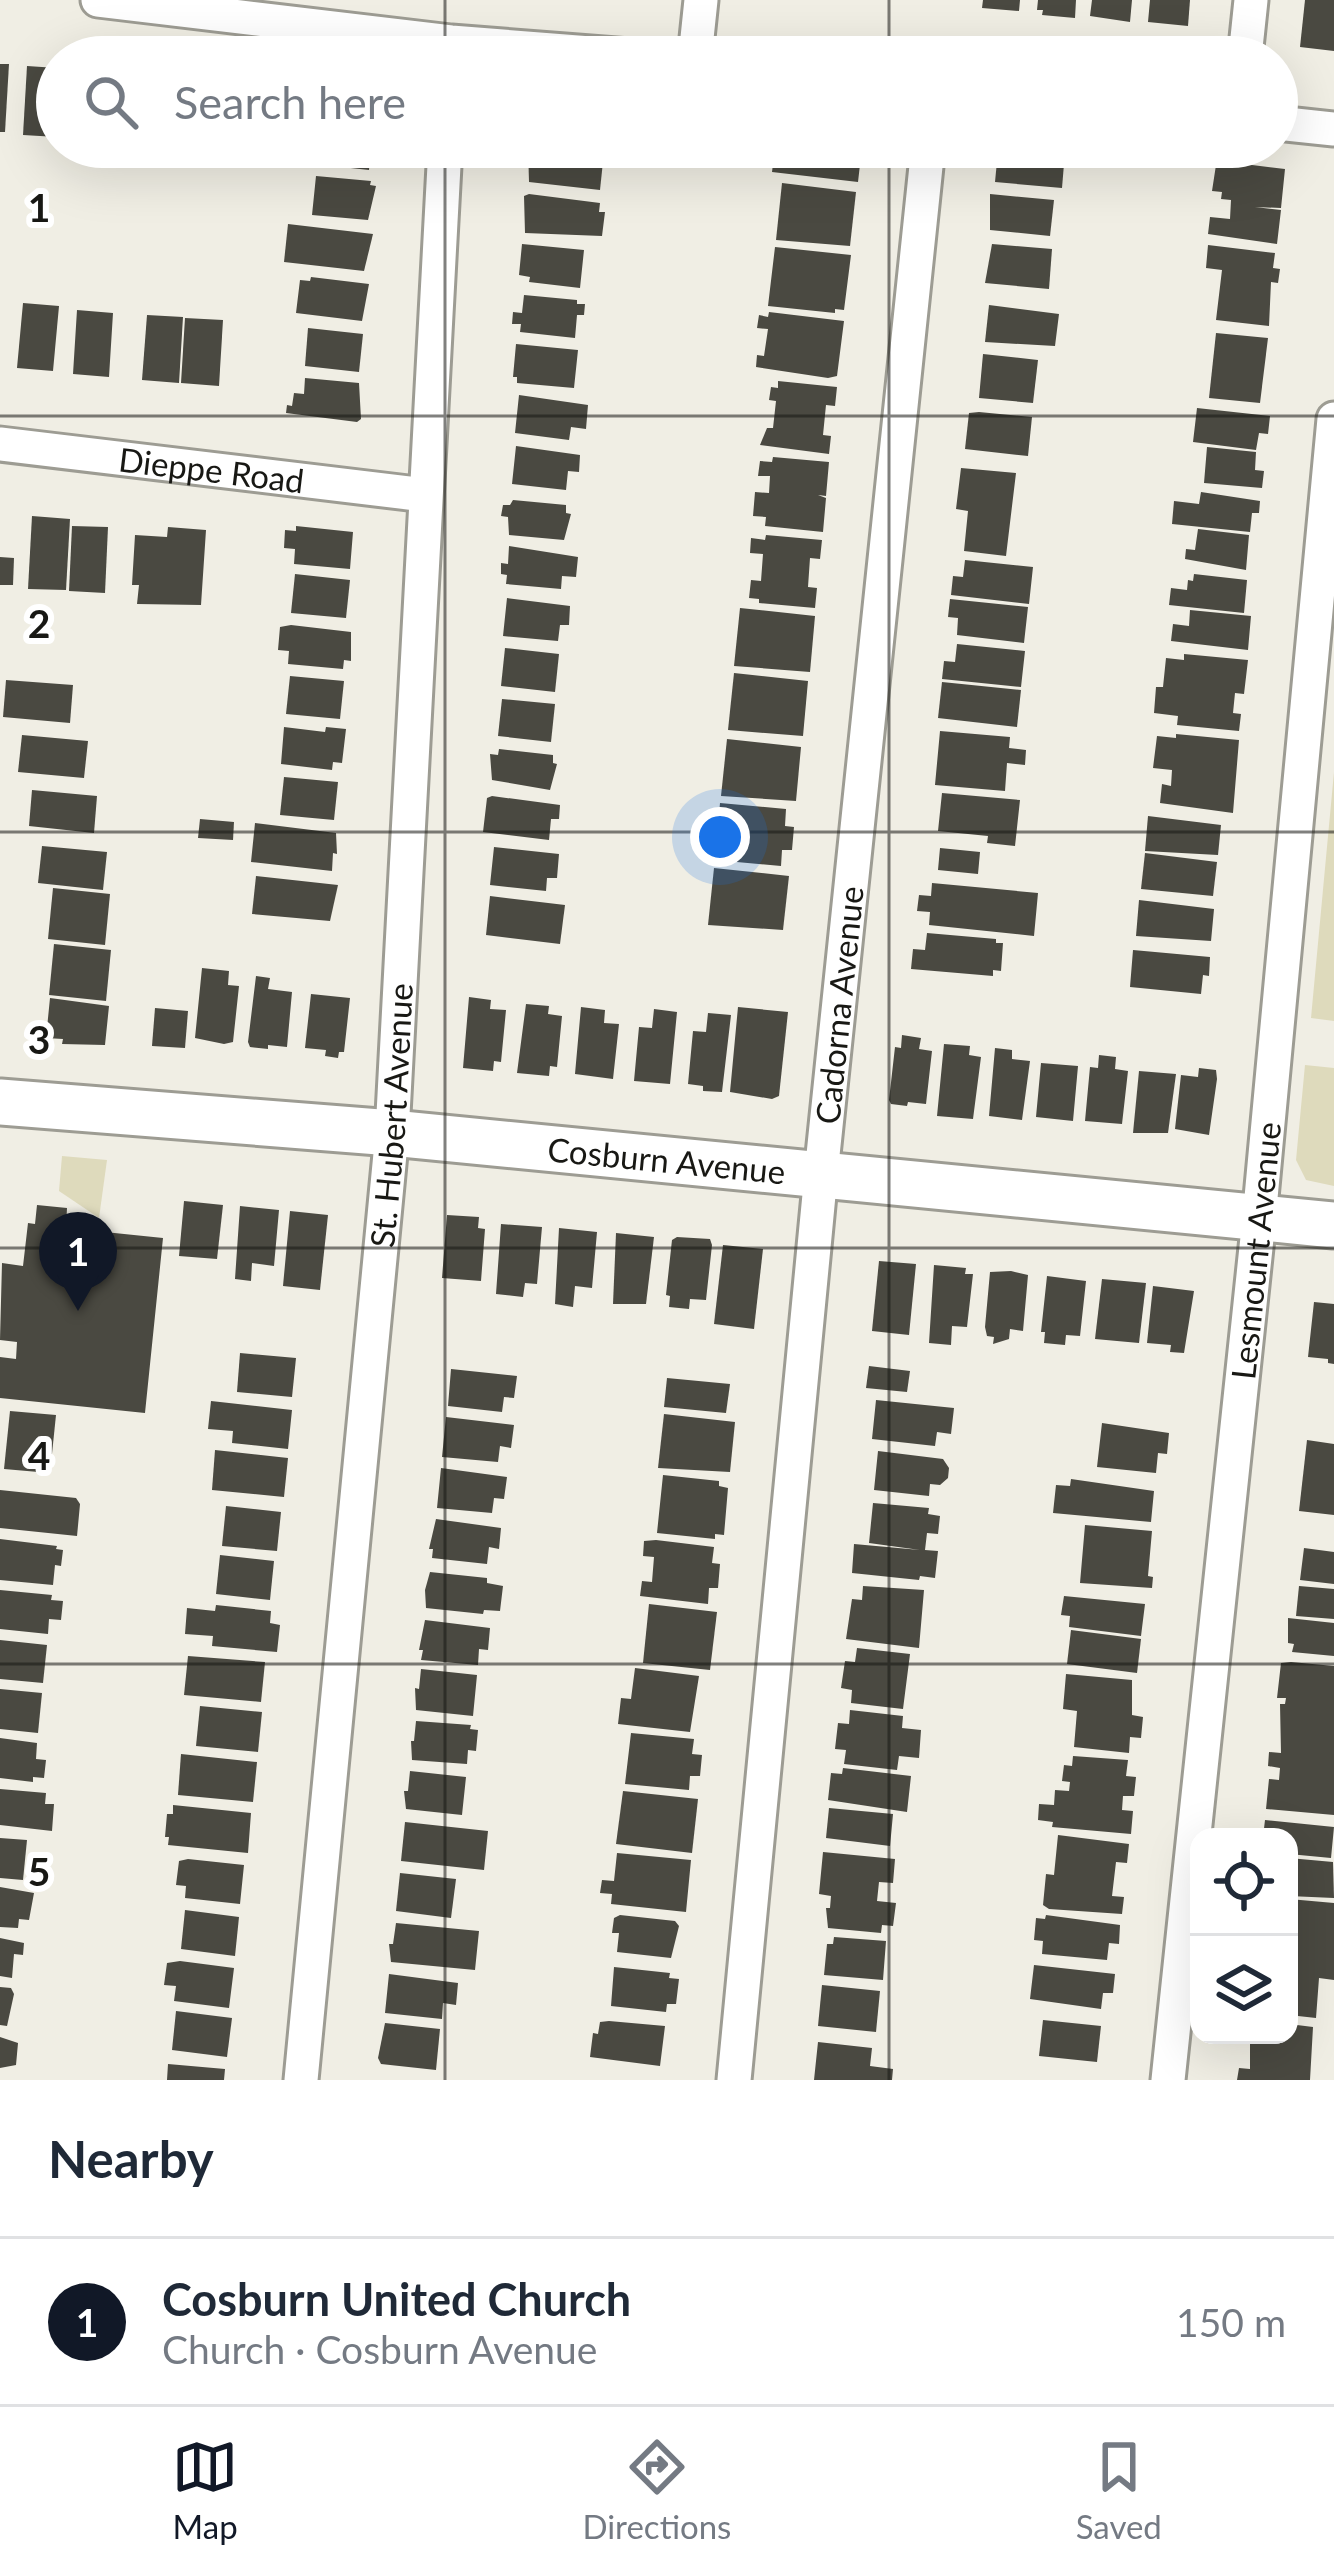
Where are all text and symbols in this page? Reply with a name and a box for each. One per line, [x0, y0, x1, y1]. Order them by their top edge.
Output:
search box [36, 36, 1298, 168]
icon: search [78, 69, 144, 135]
text: Search here [174, 75, 406, 129]
text: 1 [28, 184, 50, 230]
street label: Dieppe Road [117, 438, 306, 500]
text: 2 [28, 600, 50, 646]
your location [690, 807, 750, 867]
street label: Cadorna Avenue [806, 884, 871, 1126]
street label: St. Hubert Avenue [361, 982, 420, 1249]
text: 3 [28, 1016, 50, 1062]
street label: Lesmount Avenue [1222, 1120, 1288, 1381]
street label: Cosburn Avenue [546, 1128, 787, 1191]
pin: 1 [39, 1212, 117, 1311]
text: 4 [28, 1432, 50, 1478]
map controls [1190, 1828, 1298, 2044]
button: locate [1190, 1828, 1298, 1936]
text: 5 [28, 1848, 50, 1894]
button: layers [1190, 1936, 1298, 2044]
text: Nearby [48, 2128, 214, 2189]
text: Cosburn United Church [162, 2272, 631, 2326]
text: 1 [76, 2299, 98, 2345]
text: 150 m [1176, 2299, 1286, 2345]
text: Church · Cosburn Avenue [162, 2326, 597, 2372]
tab: Map [172, 2434, 238, 2546]
tab: Directions [582, 2434, 731, 2546]
tab: Saved [1076, 2434, 1162, 2546]

